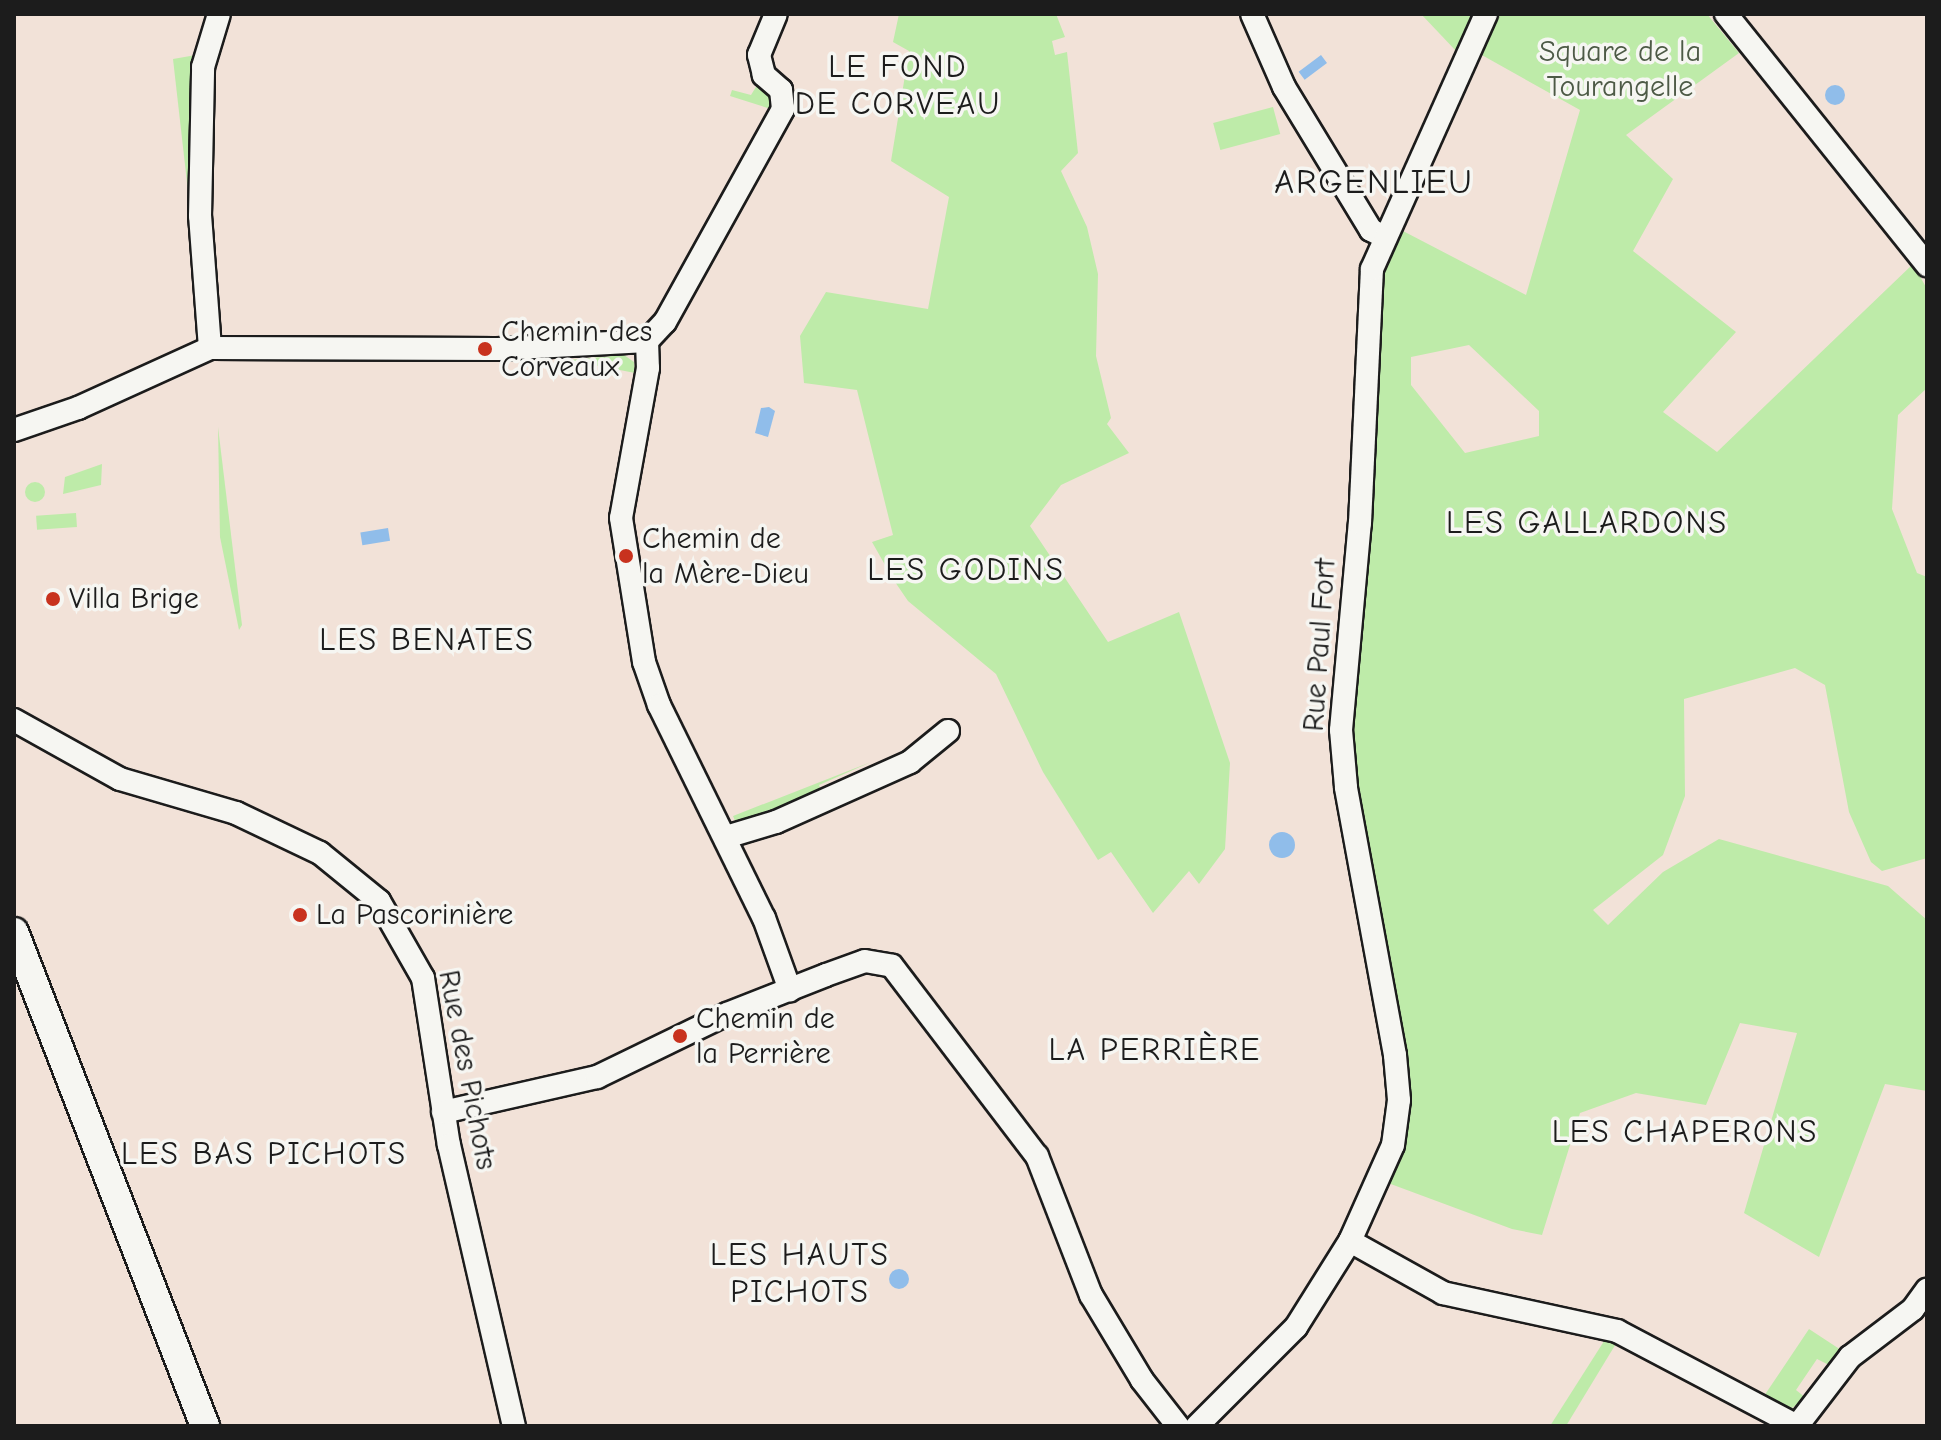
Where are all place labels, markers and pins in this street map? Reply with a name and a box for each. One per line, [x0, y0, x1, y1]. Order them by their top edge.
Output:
place label: Chemin des Corveaux [501, 314, 652, 384]
marker: Chemin des Corveaux [476, 340, 494, 358]
place label: Chemin de la Mère-Dieu [642, 521, 809, 592]
marker: Chemin de la Mère-Dieu [617, 547, 635, 565]
place label: Villa Brige [69, 581, 199, 617]
marker: Villa Brige [44, 590, 62, 608]
place label: La Pascorinière [316, 897, 513, 933]
marker: La Pascorinière [291, 906, 309, 924]
place label: Chemin de la Perrière [696, 1001, 835, 1072]
marker: Chemin de la Perrière [671, 1027, 689, 1045]

